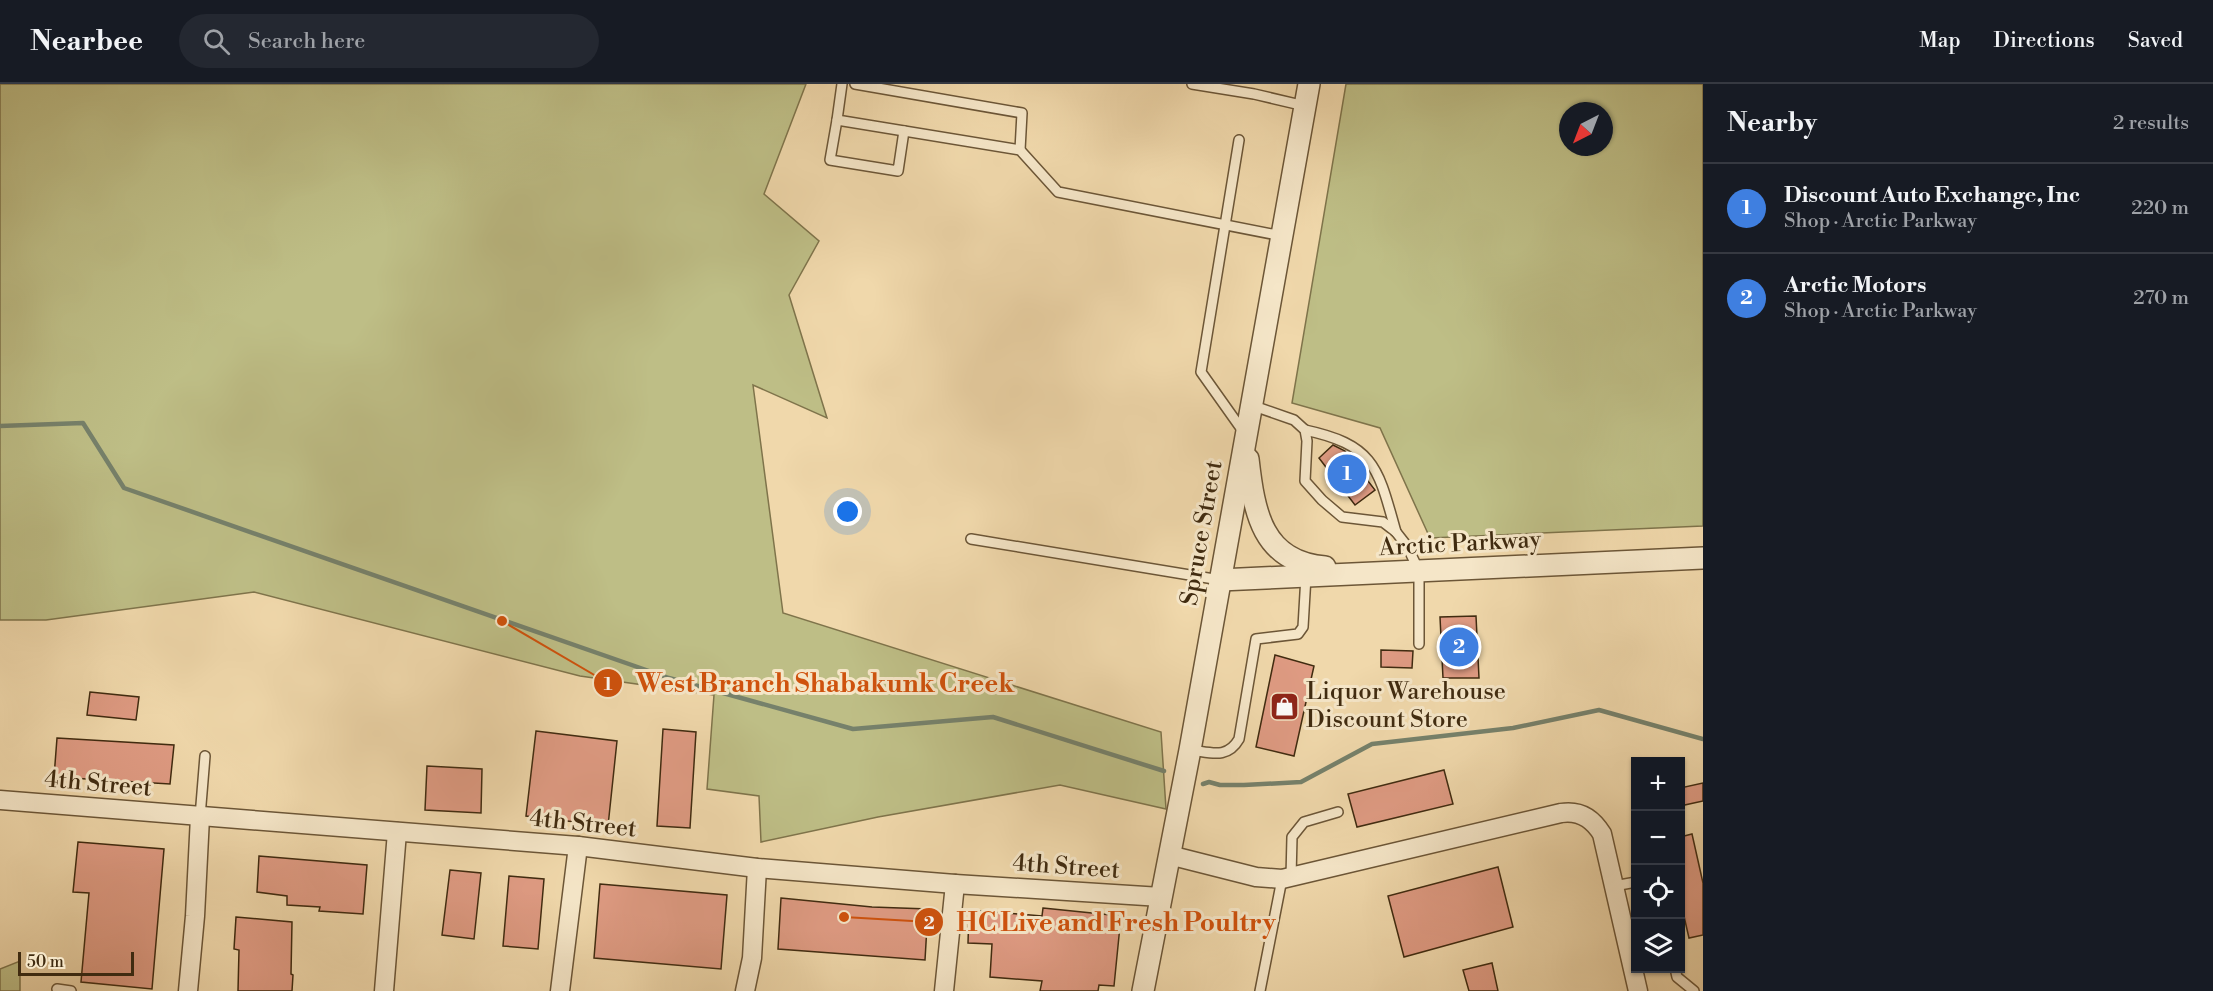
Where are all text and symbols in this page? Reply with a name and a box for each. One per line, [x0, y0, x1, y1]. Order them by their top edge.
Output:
search box [179, 14, 599, 68]
text: Nearbee [30, 24, 143, 59]
icon: search [200, 25, 233, 58]
text: Search here [248, 28, 365, 55]
text: Map [1919, 28, 1961, 54]
text: Directions [1994, 28, 2095, 54]
text: Saved [2128, 28, 2183, 54]
north arrow [1559, 102, 1613, 156]
text: Nearby [1727, 107, 1817, 139]
text: 2 results [2113, 111, 2189, 136]
text: Discount Auto Exchange, Inc [1784, 182, 2080, 209]
text: 1 [1742, 196, 1751, 221]
text: 220 m [2131, 196, 2189, 221]
text: Shop · Arctic Parkway [1784, 209, 1977, 234]
text: Arctic Motors [1784, 272, 1927, 299]
text: 2 [1740, 286, 1753, 311]
text: 270 m [2133, 286, 2189, 311]
text: Shop · Arctic Parkway [1784, 299, 1977, 324]
pin: 1 [1328, 452, 1366, 496]
street label: Spruce Street [1174, 458, 1230, 608]
your location [833, 497, 862, 526]
street label: Arctic Parkway [1377, 525, 1542, 563]
pin: 2 [1440, 624, 1478, 670]
callout: West Branch Shabakunk Creek [593, 661, 1026, 705]
text: West Branch Shabakunk Creek [635, 668, 1015, 700]
text: 1 [604, 673, 613, 696]
place label: Liquor Warehouse Discount Store [1306, 677, 1506, 735]
shop icon: Liquor Warehouse Discount Store [1269, 690, 1301, 722]
map controls [1631, 757, 1685, 973]
button: + [1631, 757, 1685, 811]
street label: 4th Street [43, 764, 153, 804]
street label: 4th Street [528, 803, 639, 845]
button: − [1631, 811, 1685, 865]
street label: 4th Street [1011, 848, 1121, 886]
button: locate [1631, 865, 1685, 919]
callout: HC Live and Fresh Poultry [914, 900, 1288, 944]
text: HC Live and Fresh Poultry [956, 907, 1277, 939]
text: 2 [923, 912, 935, 935]
button: layers [1631, 919, 1685, 973]
scale bar [18, 949, 134, 976]
text: 50 m [27, 952, 64, 972]

